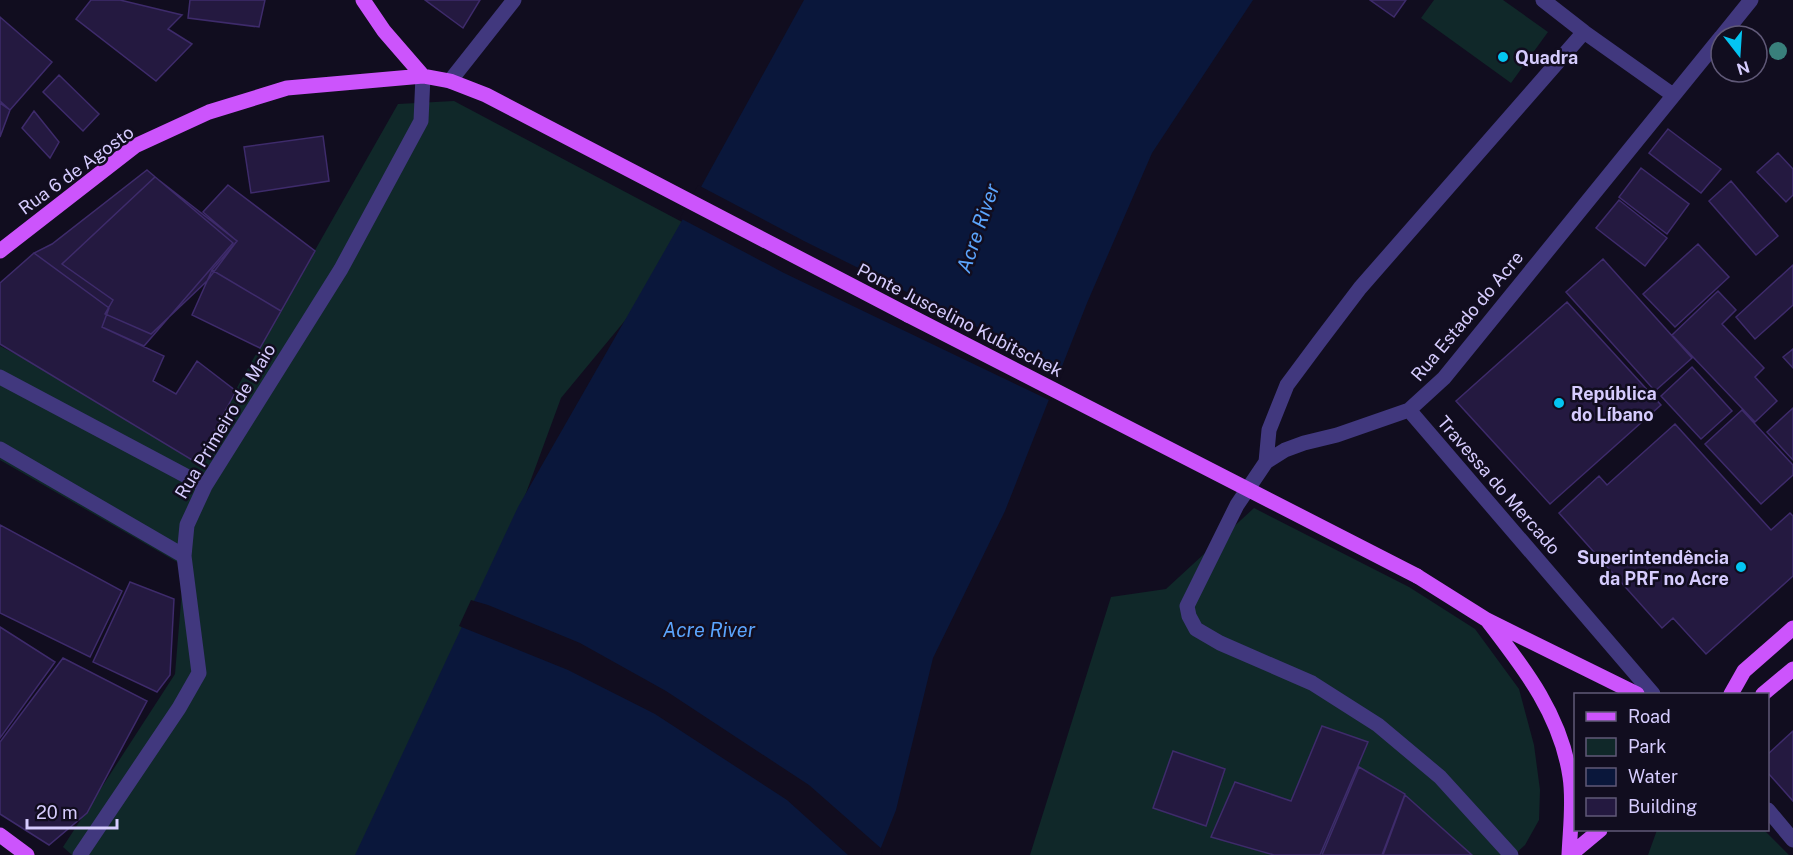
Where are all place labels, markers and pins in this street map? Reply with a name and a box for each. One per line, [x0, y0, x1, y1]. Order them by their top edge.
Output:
place label: Quadra [1515, 47, 1578, 68]
marker: Quadra [1496, 50, 1510, 64]
place label: República do Líbano [1571, 383, 1657, 425]
marker: República do Líbano [1552, 396, 1566, 410]
place label: Superintendência da PRF no Acre [1577, 547, 1729, 589]
marker: Superintendência da PRF no Acre [1734, 560, 1748, 574]

